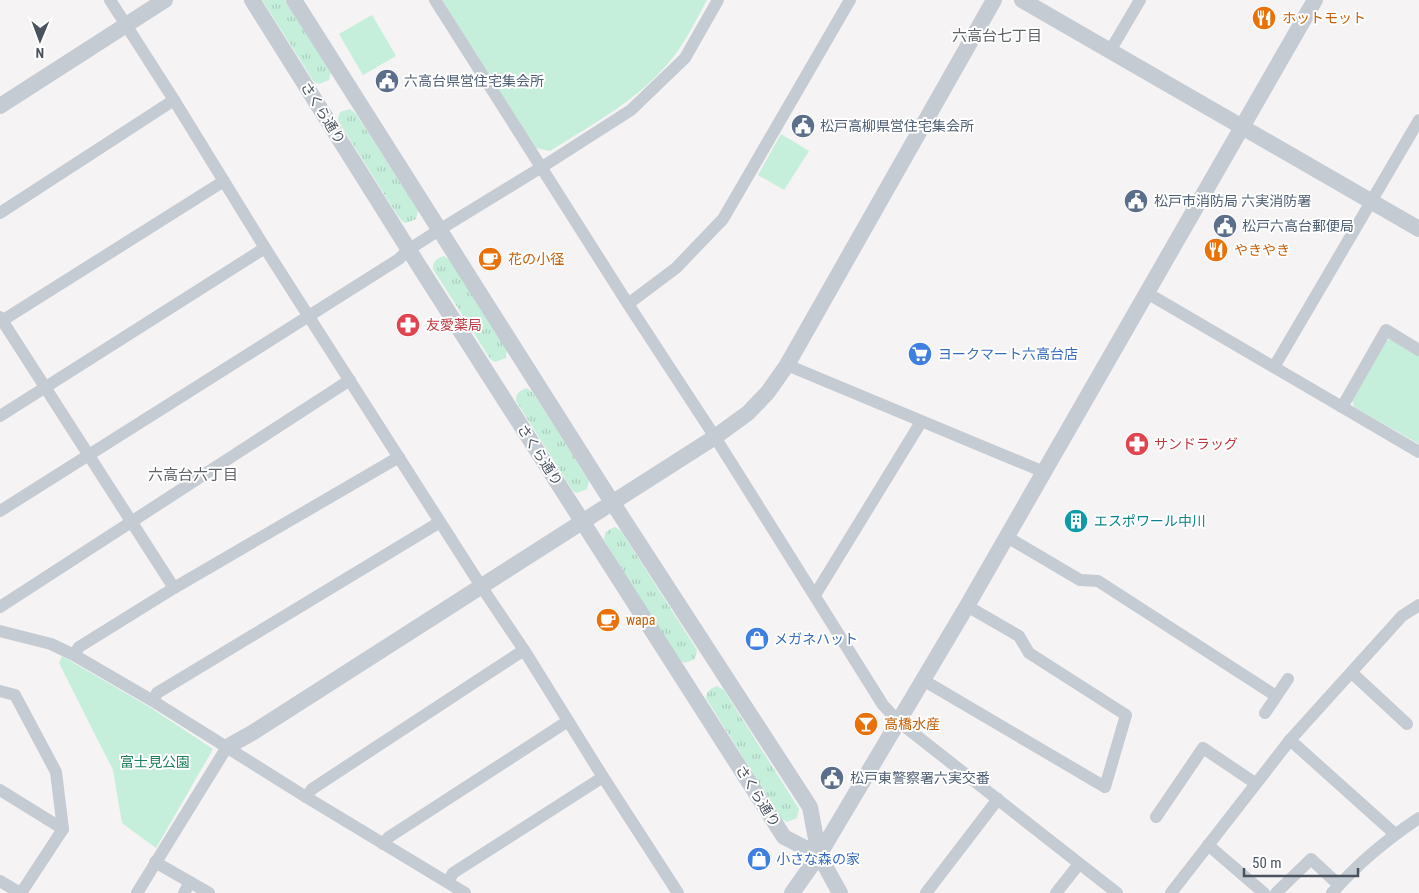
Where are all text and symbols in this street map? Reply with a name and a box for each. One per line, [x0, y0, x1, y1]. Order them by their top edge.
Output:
restaurant icon: ホットモット [1251, 5, 1277, 31]
place label: ホットモット [1282, 10, 1366, 26]
north arrow [15, 15, 65, 65]
district label: 六高台七丁目 [952, 27, 1042, 45]
text: N [35, 45, 44, 61]
public building icon: 六高台県営住宅集会所 [374, 68, 400, 94]
place label: 六高台県営住宅集会所 [404, 73, 544, 89]
street label: さくら通り [298, 79, 348, 147]
public building icon: 松戸高柳県営住宅集会所 [790, 113, 816, 139]
place label: 松戸高柳県営住宅集会所 [820, 118, 974, 134]
public building icon: 松戸市消防局 六実消防署 [1123, 188, 1149, 214]
place label: 松戸市消防局 六実消防署 [1154, 193, 1311, 209]
public building icon: 松戸六高台郵便局 [1212, 213, 1238, 239]
place label: 松戸六高台郵便局 [1242, 218, 1354, 234]
restaurant icon: やきやき [1203, 237, 1229, 263]
place label: やきやき [1234, 242, 1290, 258]
cafe icon: 花の小径 [477, 246, 503, 272]
place label: 花の小径 [508, 251, 564, 267]
pharmacy icon: 友愛薬局 [395, 312, 421, 338]
place label: 友愛薬局 [426, 317, 482, 333]
supermarket icon: ヨークマート六高台店 [907, 341, 933, 367]
place label: ヨークマート六高台店 [938, 346, 1078, 362]
street label: さくら通り [514, 421, 566, 489]
pharmacy icon: サンドラッグ [1124, 431, 1150, 457]
place label: サンドラッグ [1154, 436, 1238, 452]
district label: 六高台六丁目 [148, 466, 238, 484]
building icon: エスポワール中川 [1063, 508, 1089, 534]
place label: エスポワール中川 [1094, 513, 1206, 529]
cafe icon: wapa [595, 607, 621, 633]
place label: wapa [626, 612, 655, 628]
shop icon: メガネハット [744, 626, 770, 652]
place label: メガネハット [774, 631, 858, 647]
bar icon: 高橋水産 [853, 711, 879, 737]
place label: 高橋水産 [884, 716, 940, 732]
park label: 富士見公園 [120, 754, 190, 770]
street label: さくら通り [733, 762, 783, 830]
public building icon: 松戸東警察署六実交番 [819, 765, 845, 791]
place label: 松戸東警察署六実交番 [850, 770, 990, 786]
shop icon: 小さな森の家 [746, 846, 772, 872]
scale bar [1244, 846, 1358, 878]
place label: 小さな森の家 [776, 851, 860, 867]
text: 50 m [1252, 854, 1282, 872]

